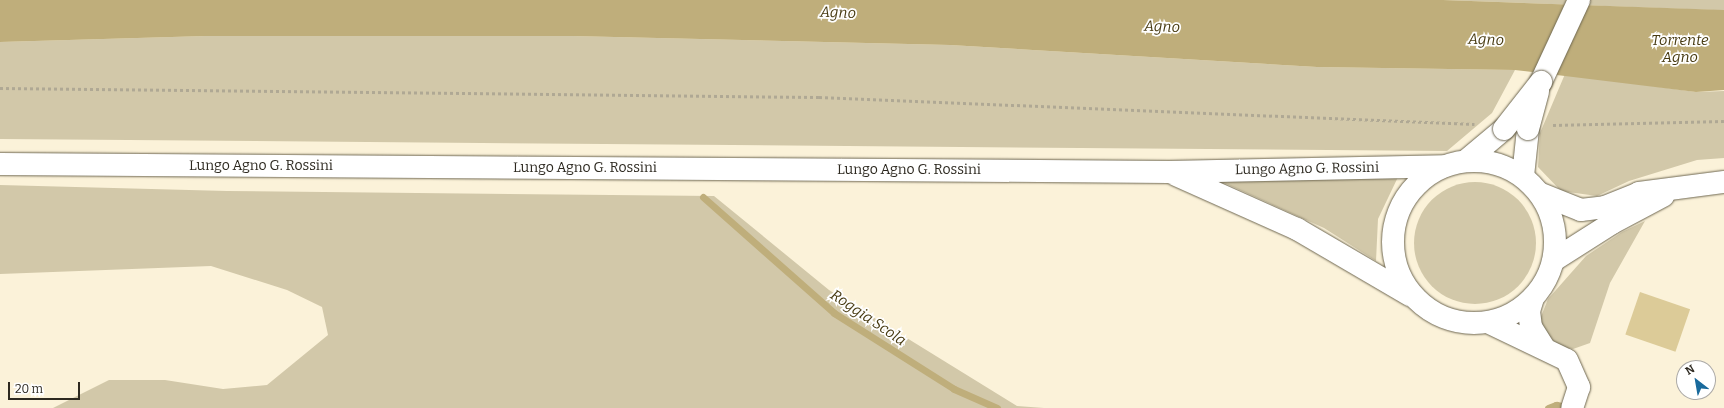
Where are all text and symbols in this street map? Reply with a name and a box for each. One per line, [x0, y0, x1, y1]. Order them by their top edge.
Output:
water label: Agno [820, 3, 856, 23]
water label: Agno [1144, 17, 1180, 37]
water label: Agno [1468, 30, 1504, 50]
water label: Torrente Agno [1651, 31, 1709, 66]
street label: Lungo Agno G. Rossini [189, 158, 333, 174]
street label: Lungo Agno G. Rossini [1235, 159, 1379, 179]
street label: Lungo Agno G. Rossini [513, 160, 657, 176]
street label: Lungo Agno G. Rossini [837, 162, 981, 178]
water label: Roggia Scola [827, 286, 909, 350]
north arrow [1676, 360, 1716, 400]
text: N [1683, 362, 1697, 378]
scale bar [10, 374, 82, 400]
text: 20 m [15, 382, 43, 396]

